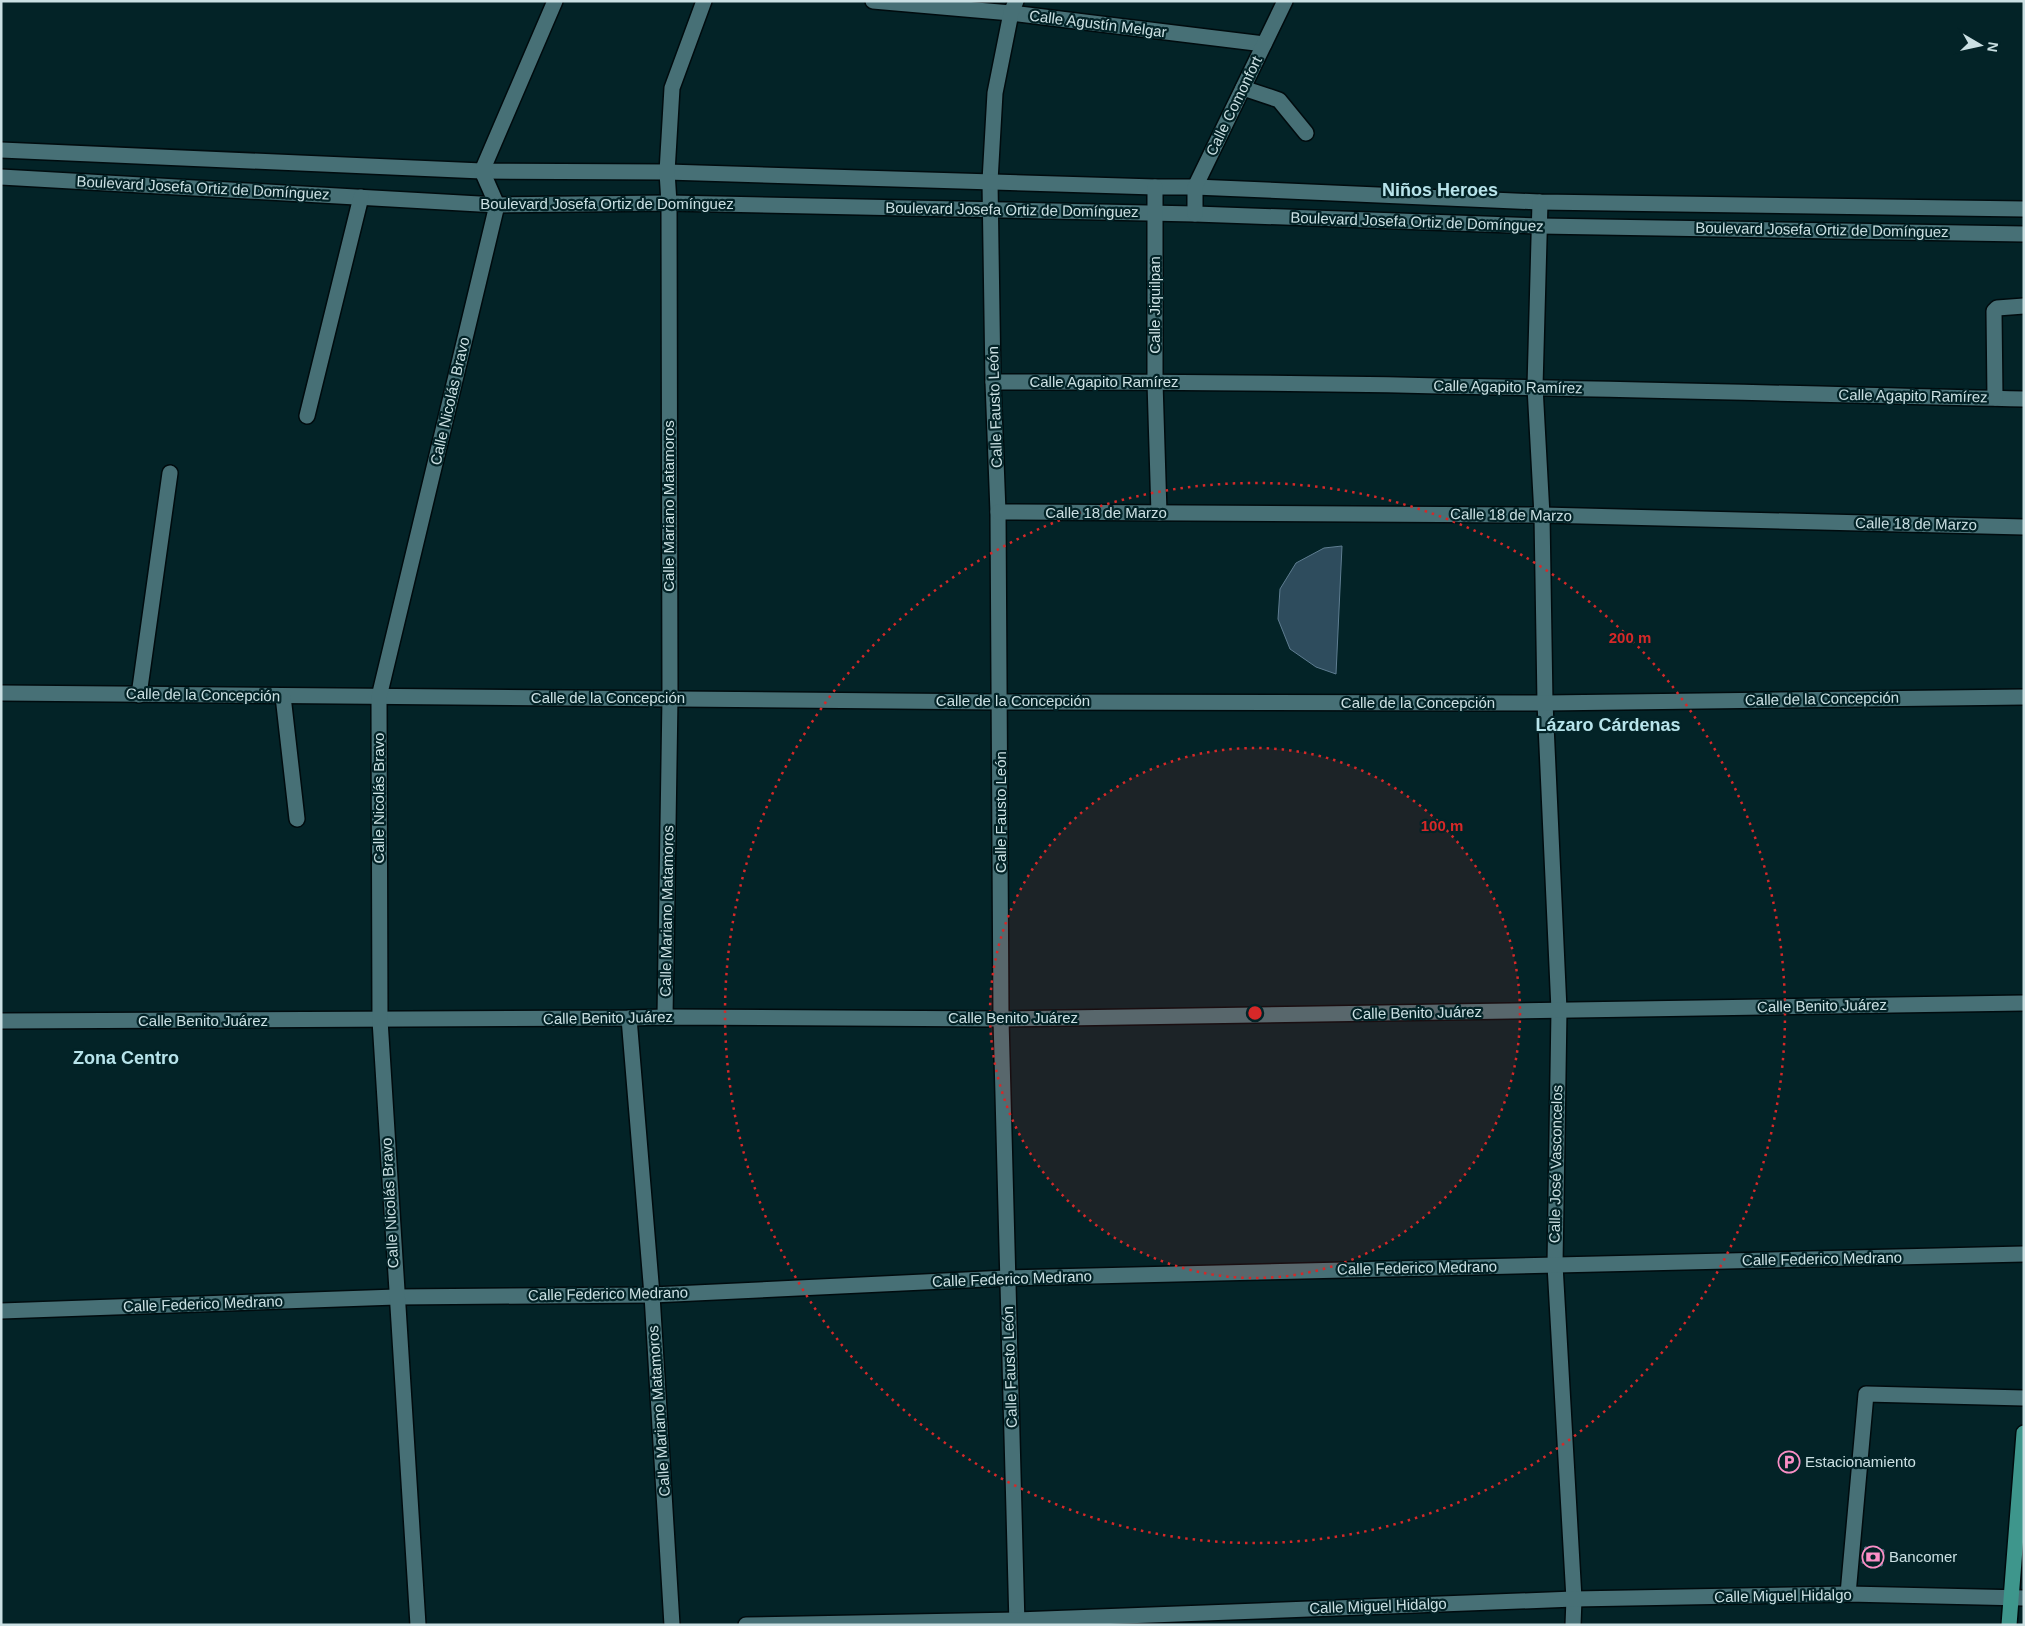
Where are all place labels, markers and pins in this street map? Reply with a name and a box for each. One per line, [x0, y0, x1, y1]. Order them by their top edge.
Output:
centre of rings [1246, 1004, 1264, 1022]
parking icon: Estacionamiento [1777, 1450, 1801, 1474]
place label: Estacionamiento [1805, 1453, 1916, 1470]
bank icon: Bancomer [1861, 1545, 1885, 1569]
place label: Bancomer [1889, 1548, 1957, 1565]

